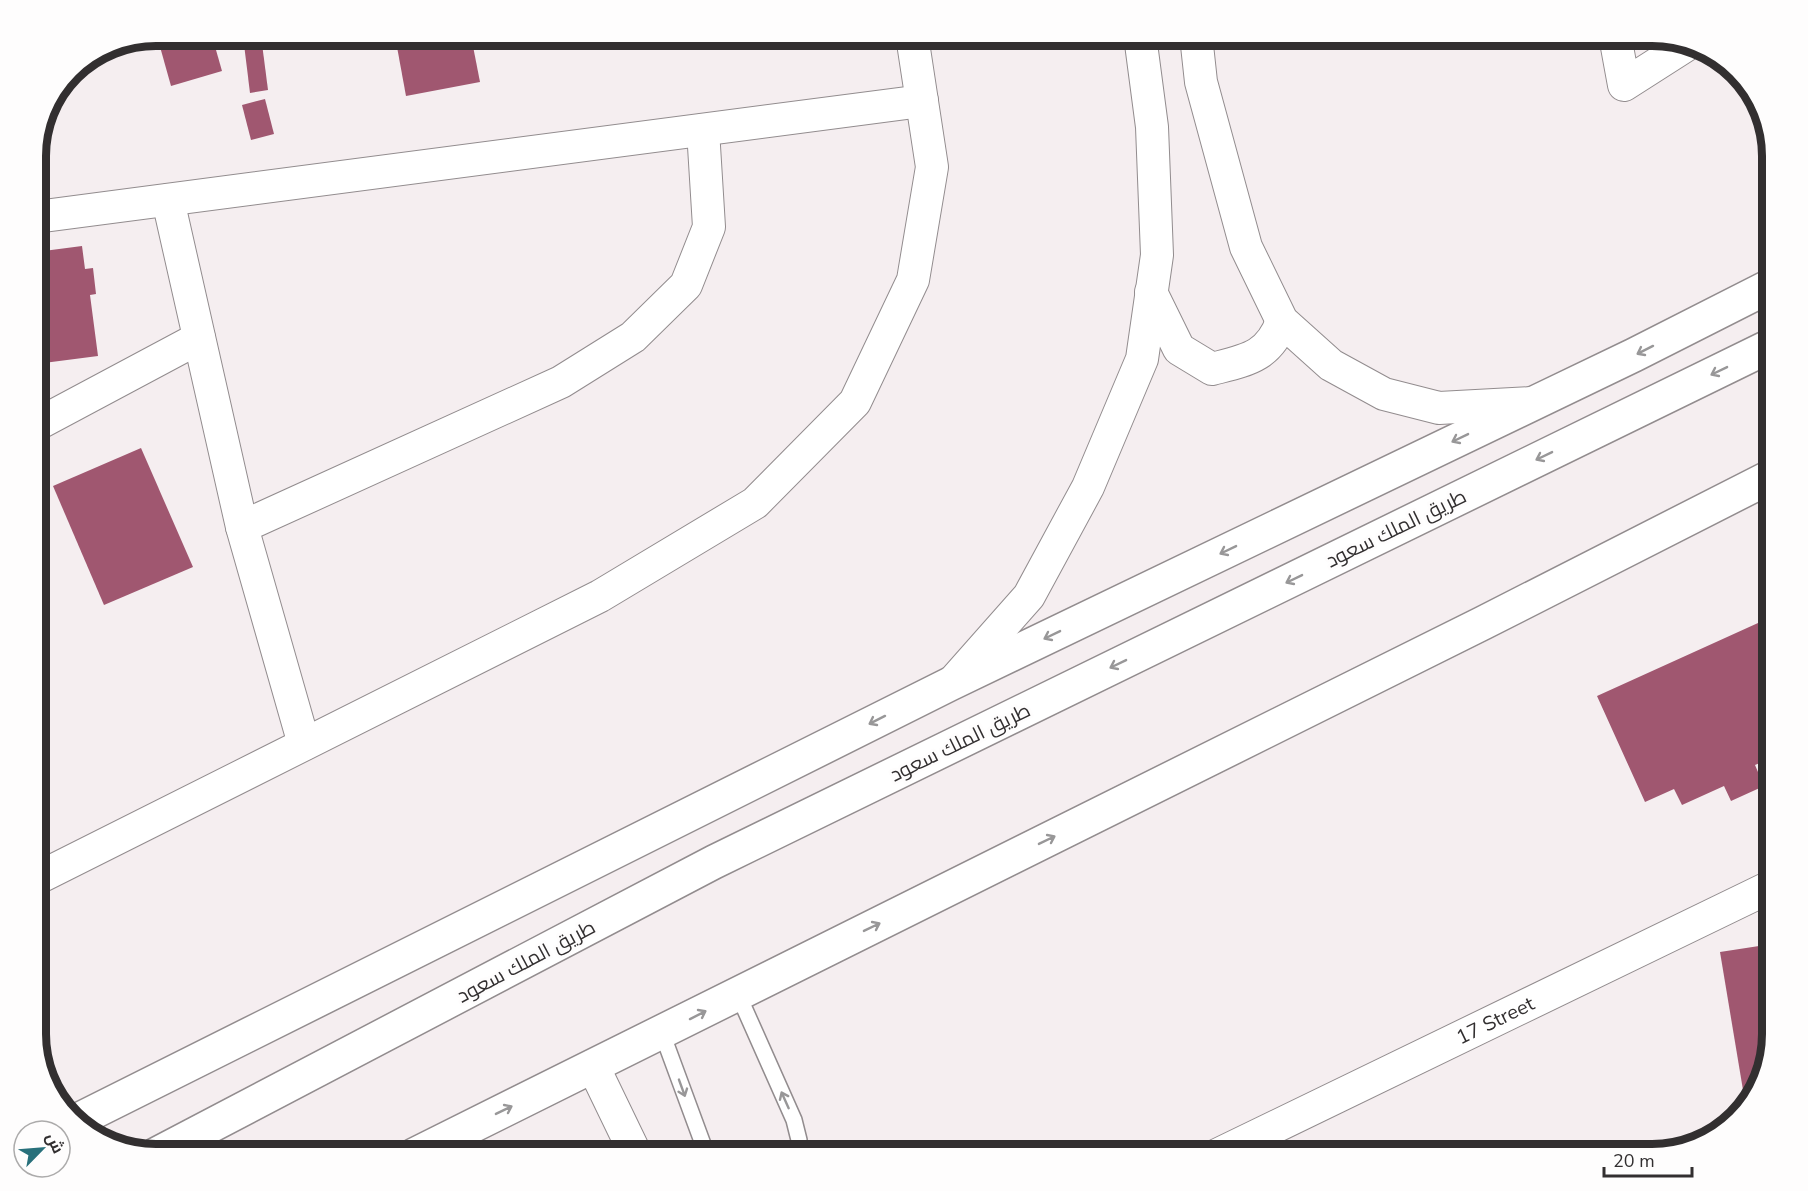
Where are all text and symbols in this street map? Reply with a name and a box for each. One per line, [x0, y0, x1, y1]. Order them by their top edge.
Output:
one-way arrow [1637, 345, 1655, 356]
one-way arrow [1711, 365, 1729, 377]
one-way arrow [1452, 432, 1470, 444]
one-way arrow [1536, 451, 1554, 463]
street label: طريق الملك سعود [1321, 483, 1471, 574]
one-way arrow [1219, 544, 1237, 556]
one-way arrow [1285, 573, 1303, 585]
one-way arrow [1044, 629, 1062, 641]
one-way arrow [1110, 659, 1128, 671]
street label: طريق الملك سعود [885, 697, 1035, 788]
one-way arrow [869, 715, 887, 727]
one-way arrow [1038, 834, 1056, 846]
street label: طريق الملك سعود [452, 914, 600, 1009]
one-way arrow [863, 921, 881, 933]
street label: 17 Street [1452, 990, 1540, 1051]
one-way arrow [689, 1008, 707, 1020]
one-way arrow [677, 1078, 688, 1097]
one-way arrow [778, 1091, 790, 1109]
one-way arrow [495, 1104, 513, 1115]
north arrow [12, 1119, 72, 1179]
text: ش [40, 1129, 69, 1157]
scale bar [1604, 1140, 1692, 1178]
text: 20 m [1613, 1149, 1655, 1173]

